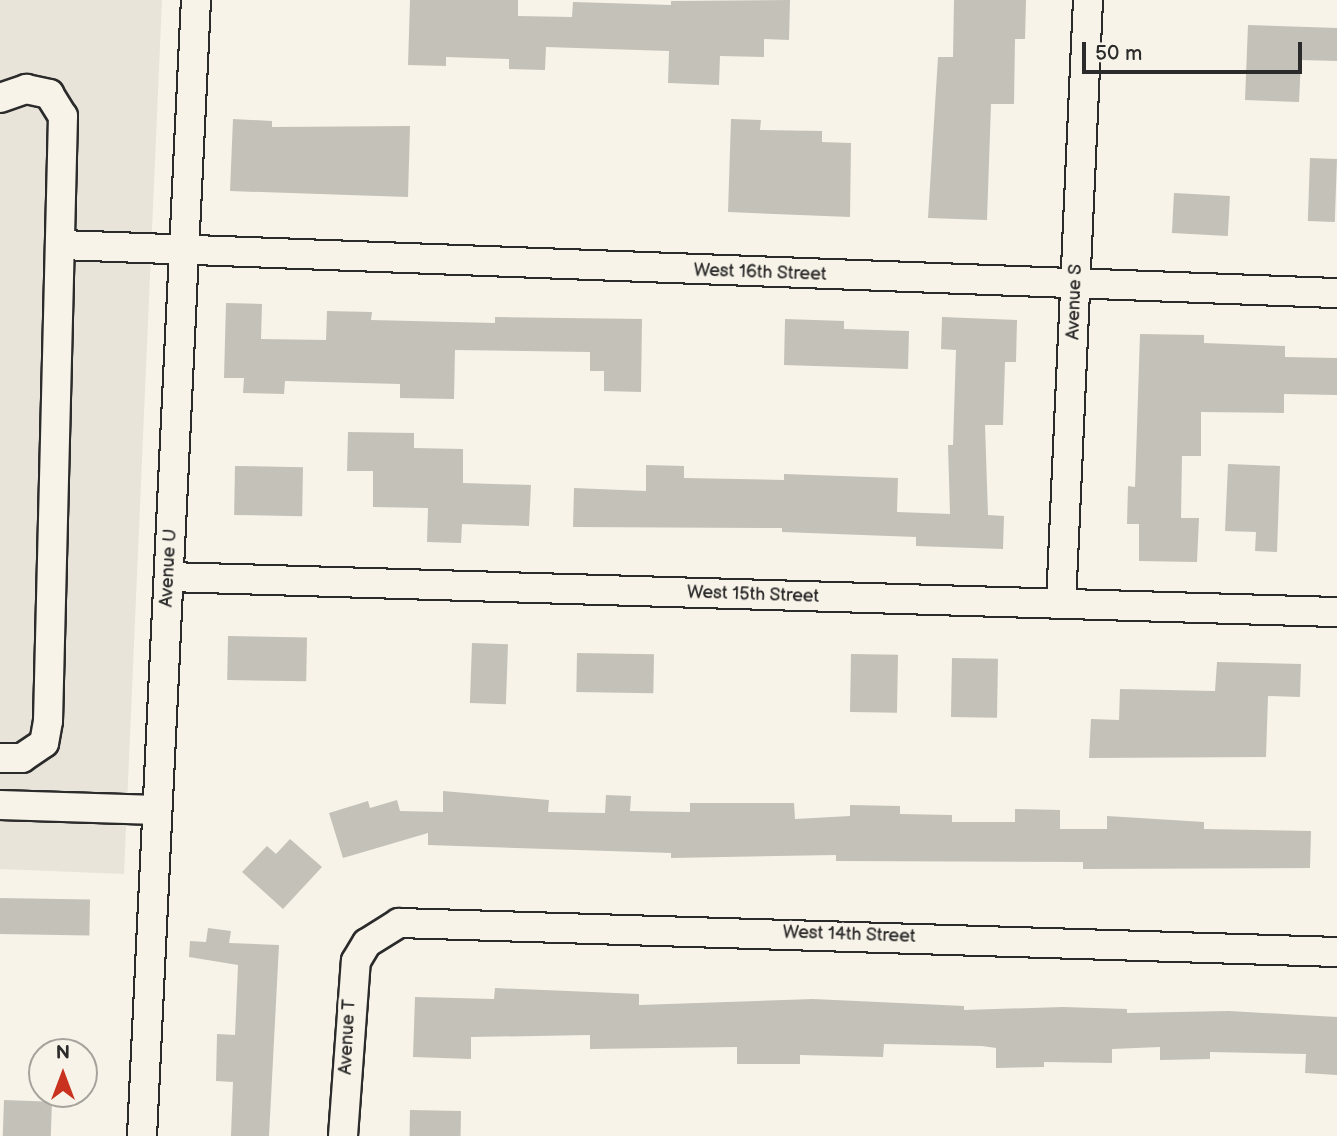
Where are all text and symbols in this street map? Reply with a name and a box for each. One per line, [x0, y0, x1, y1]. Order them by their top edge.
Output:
scale bar [1085, 28, 1306, 72]
text: 50 m [1095, 41, 1142, 66]
street label: West 16th Street [693, 260, 827, 286]
street label: Avenue S [1063, 264, 1087, 340]
street label: Avenue U [156, 528, 182, 608]
street label: West 15th Street [686, 582, 820, 608]
street label: West 14th Street [782, 922, 916, 948]
street label: Avenue T [335, 998, 361, 1076]
north arrow [28, 1038, 98, 1108]
text: N [56, 1042, 70, 1065]

